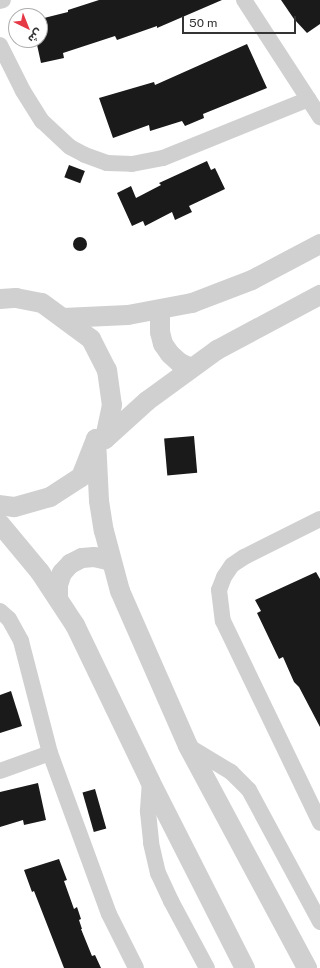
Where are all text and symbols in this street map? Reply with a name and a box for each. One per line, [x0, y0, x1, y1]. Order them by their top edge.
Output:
north arrow [8, 8, 48, 48]
scale bar [184, 8, 298, 34]
text: 50 m [189, 16, 217, 30]
text: ش [26, 27, 45, 46]

